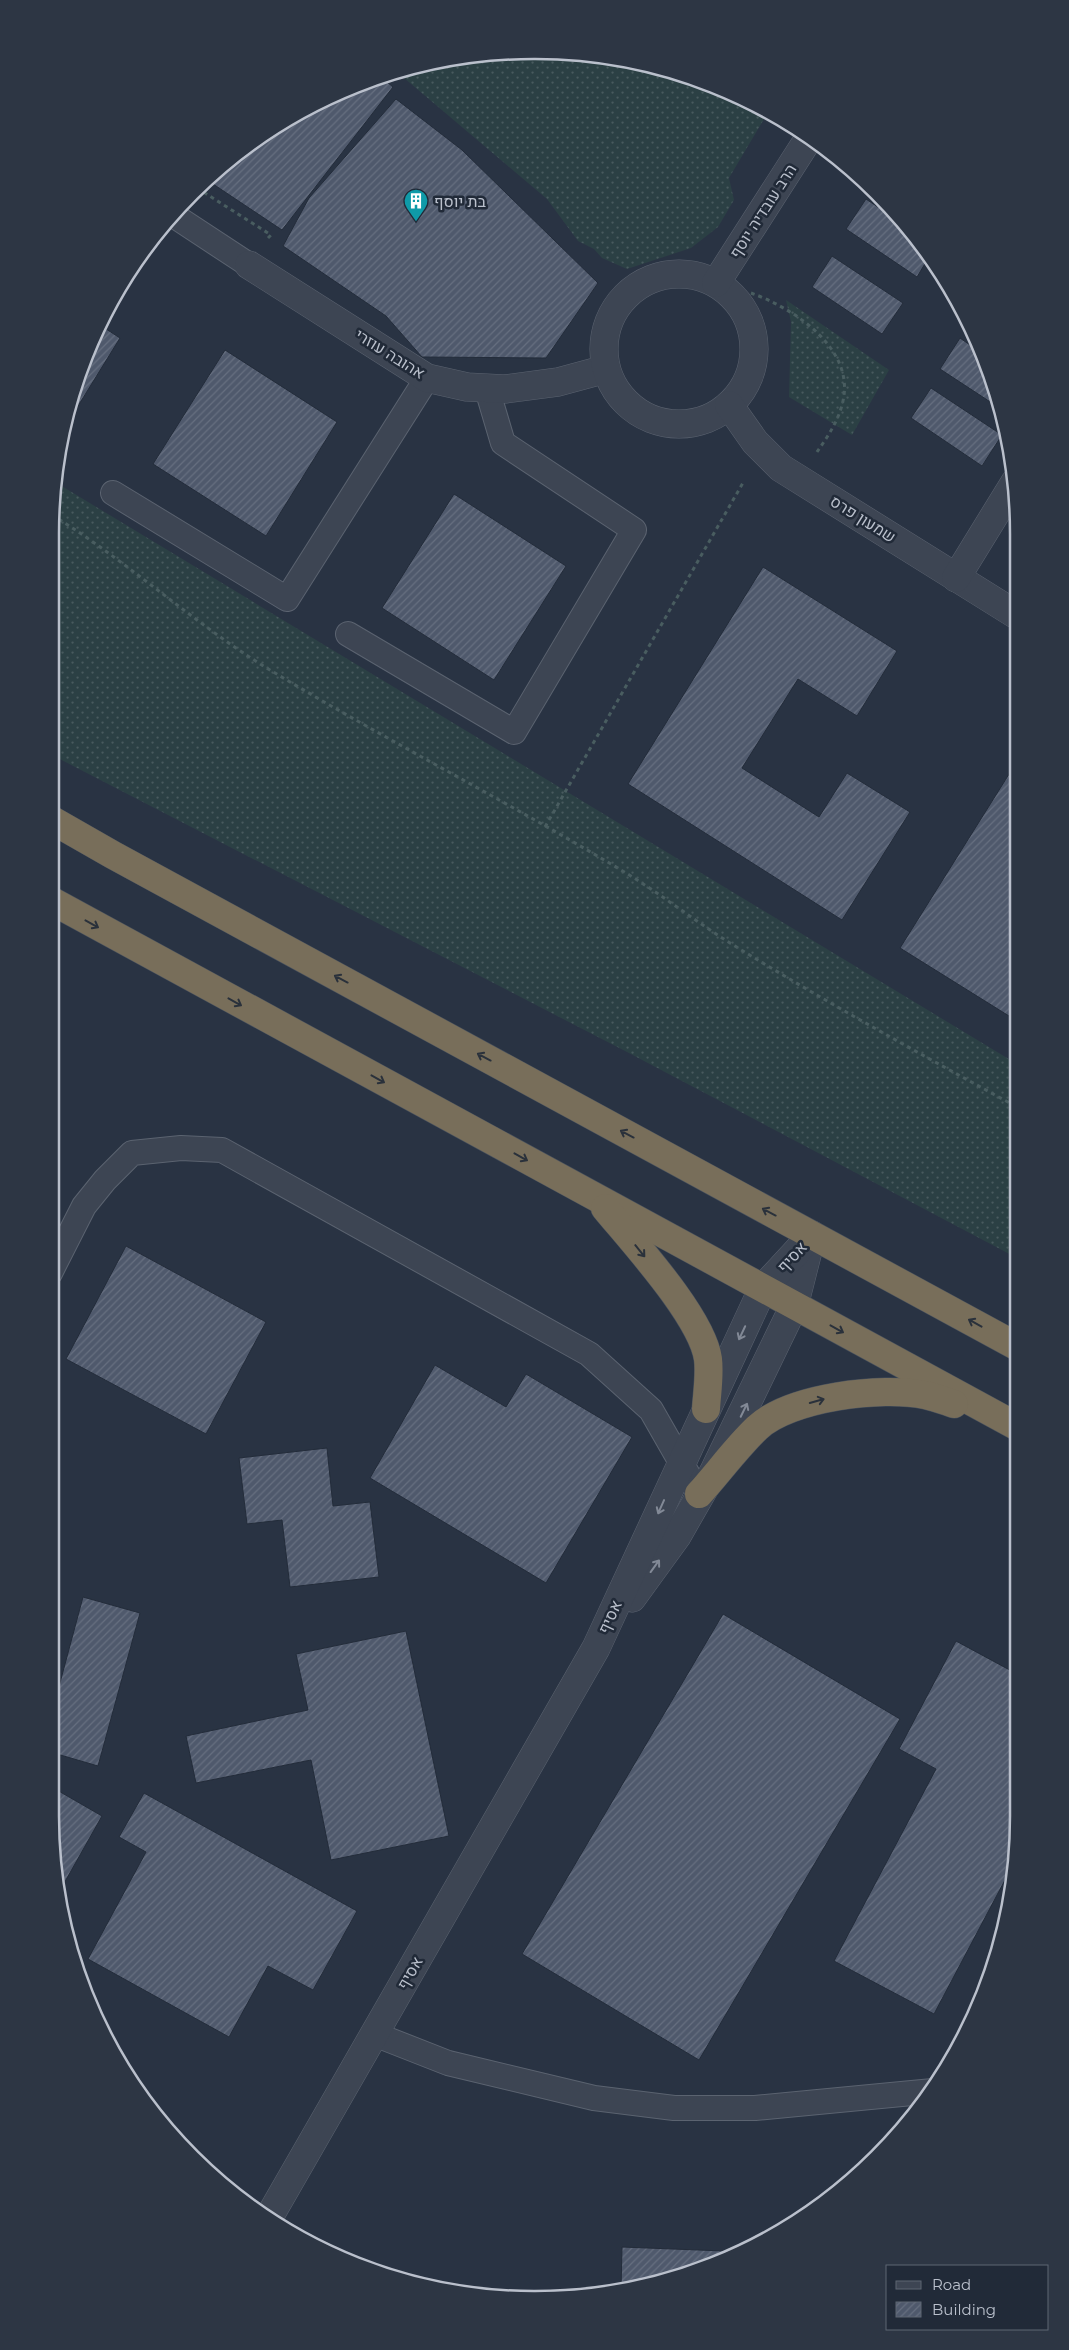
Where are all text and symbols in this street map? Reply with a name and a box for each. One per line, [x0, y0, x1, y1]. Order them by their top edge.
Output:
street label: הרב עובדיה יוסף [726, 160, 800, 262]
building icon: בת יוסף [403, 188, 429, 222]
place label: בת יוסף [434, 192, 486, 211]
street label: אהובה עוזרי [352, 325, 428, 383]
street label: שמעון פרס [827, 491, 899, 547]
one-way arrow [85, 919, 100, 929]
one-way arrow [334, 974, 349, 983]
one-way arrow [227, 998, 242, 1007]
one-way arrow [476, 1052, 491, 1062]
one-way arrow [370, 1075, 385, 1084]
one-way arrow [620, 1129, 634, 1139]
one-way arrow [513, 1152, 528, 1162]
one-way arrow [762, 1207, 777, 1217]
street label: אסיף [773, 1238, 811, 1276]
one-way arrow [634, 1244, 645, 1257]
one-way arrow [968, 1318, 982, 1328]
one-way arrow [830, 1324, 845, 1334]
one-way arrow [737, 1325, 747, 1340]
one-way arrow [808, 1396, 824, 1406]
one-way arrow [739, 1403, 749, 1418]
one-way arrow [655, 1499, 665, 1514]
one-way arrow [650, 1559, 660, 1573]
street label: אסיף [594, 1597, 626, 1637]
street label: אסיף [393, 1953, 427, 1993]
legend [886, 2265, 1049, 2330]
text: Road [932, 2275, 971, 2294]
text: Building [932, 2300, 996, 2319]

